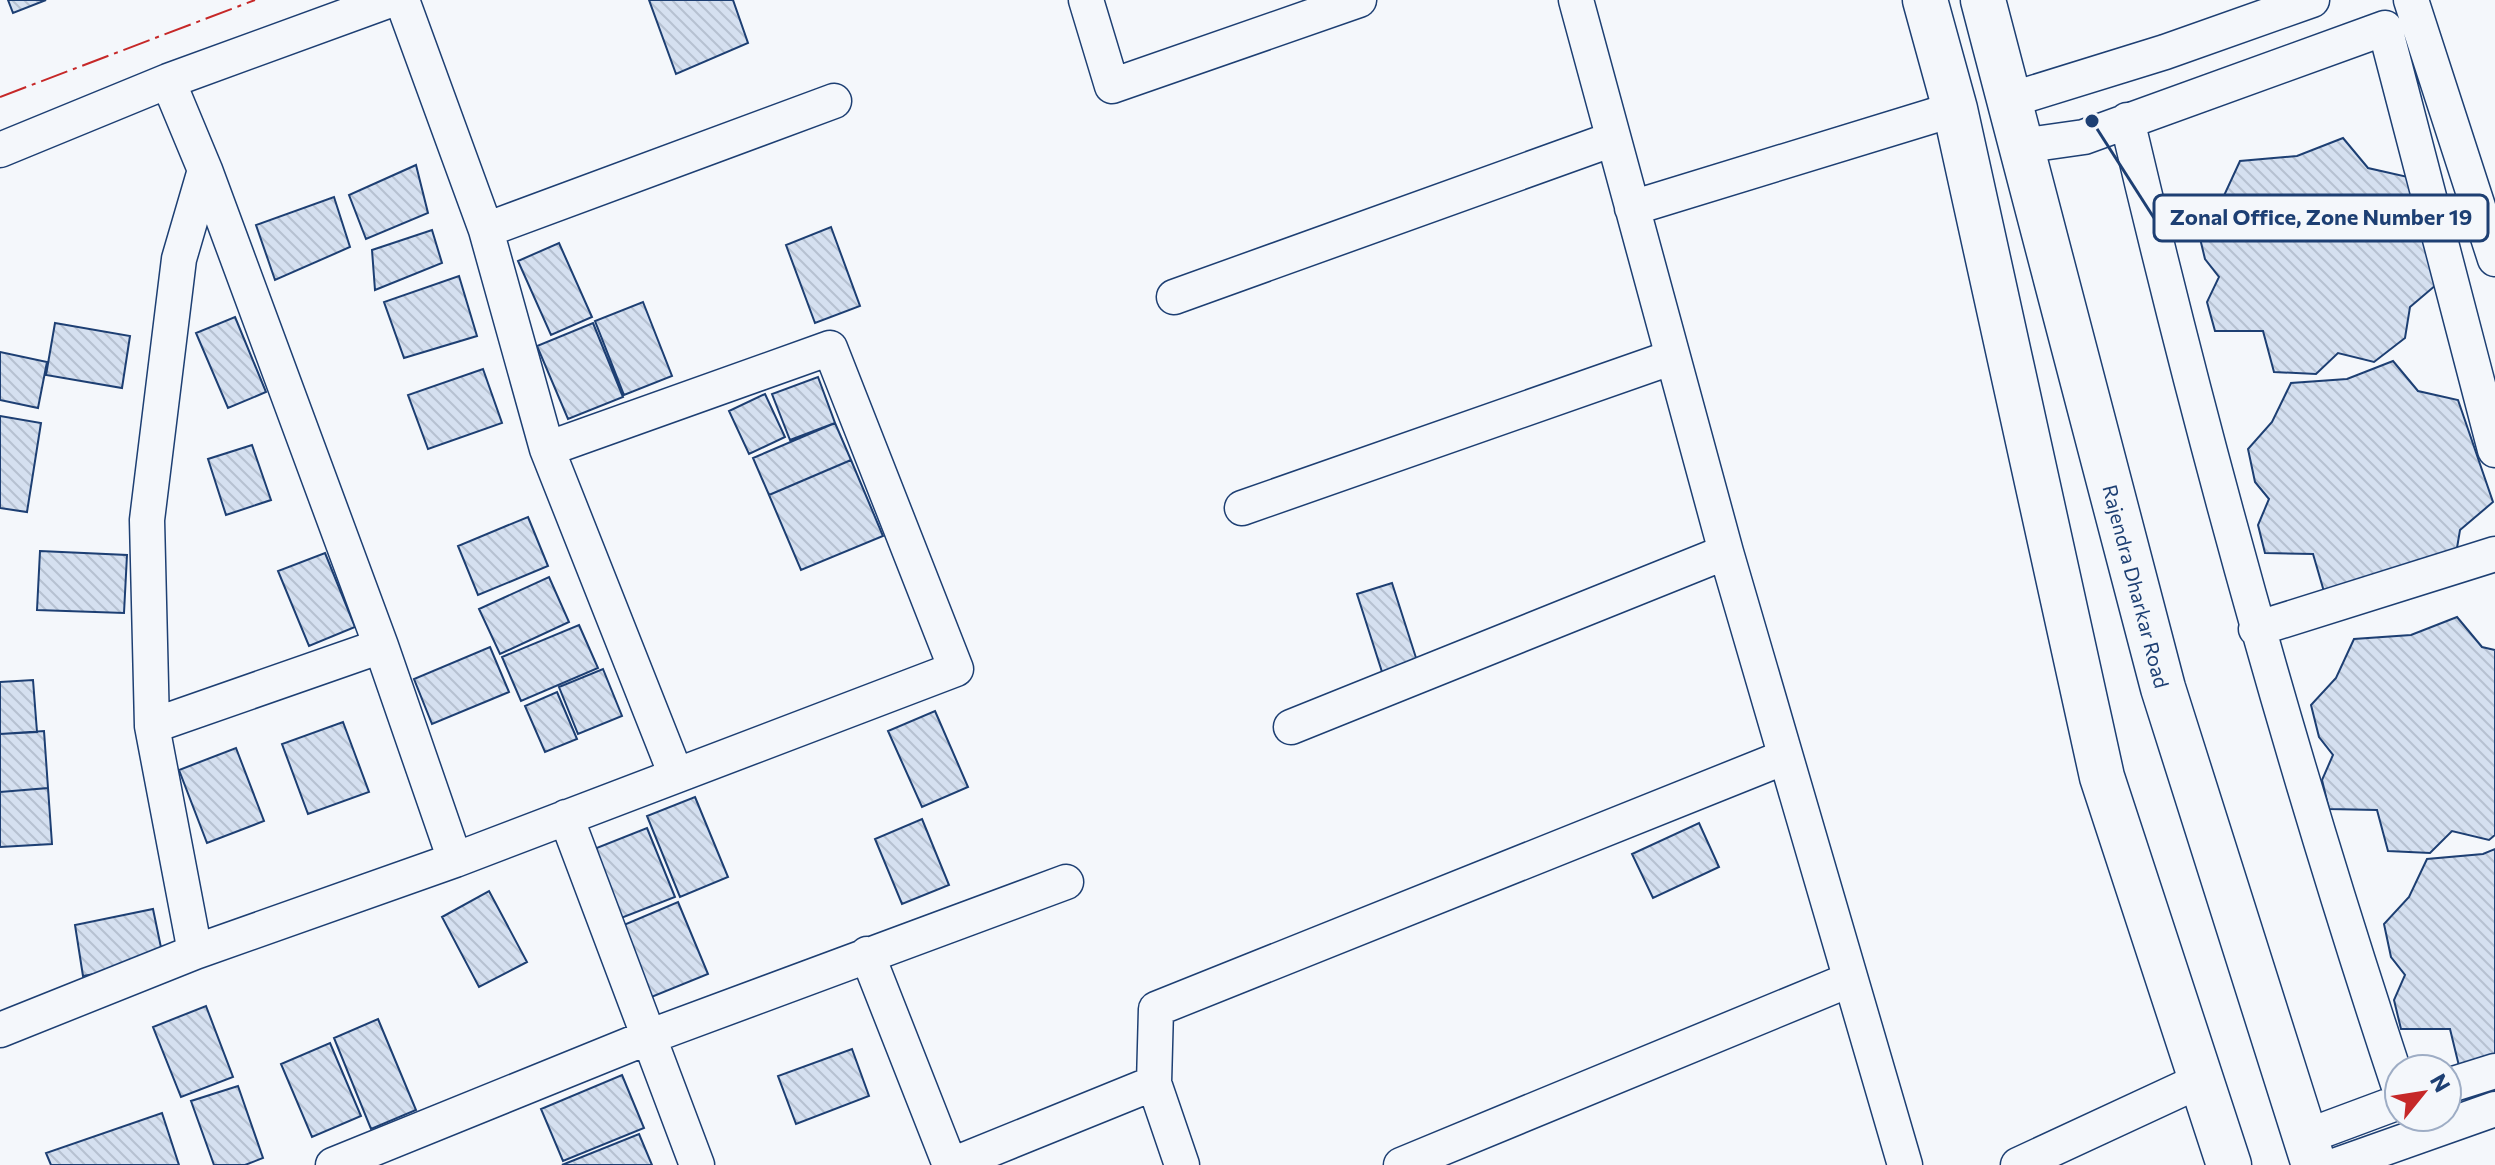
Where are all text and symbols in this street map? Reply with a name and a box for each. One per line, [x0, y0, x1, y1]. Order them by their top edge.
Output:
callout: Zonal Office, Zone Number 19 [2154, 195, 2488, 241]
text: Zonal Office, Zone Number 19 [2170, 203, 2472, 230]
street label: Rajendra Dharkar Road [2098, 482, 2174, 691]
north arrow [2383, 1053, 2463, 1133]
text: N [2425, 1069, 2457, 1097]

